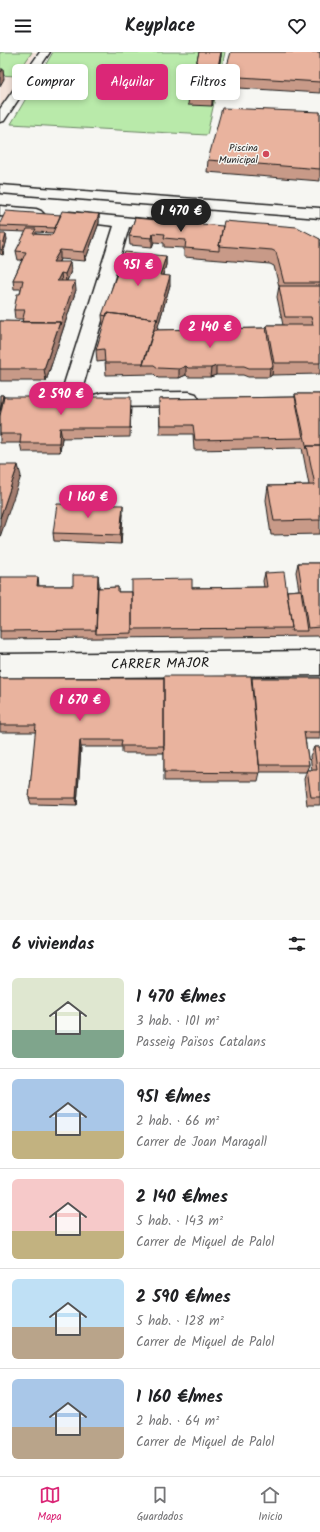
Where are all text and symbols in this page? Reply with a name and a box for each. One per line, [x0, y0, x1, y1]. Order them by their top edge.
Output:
text: Keyplace [125, 12, 195, 41]
icon: menu [12, 15, 34, 37]
icon: heart [286, 15, 308, 37]
chip: Comprar [12, 64, 88, 100]
chip: Alquilar [96, 64, 168, 100]
chip: Filtros [176, 64, 240, 100]
place label: Piscina Municipal [219, 140, 259, 168]
marker: Piscina Municipal [261, 149, 271, 159]
pin: 1 470 € [144, 199, 218, 233]
text: 1 470 € [160, 201, 202, 222]
pin: 951 € [110, 253, 166, 287]
text: 951 € [123, 255, 153, 276]
pin: 2 140 € [173, 315, 247, 349]
text: 2 140 € [188, 317, 232, 338]
pin: 2 590 € [24, 382, 98, 416]
text: 2 590 € [38, 384, 84, 405]
pin: 1 160 € [51, 485, 125, 519]
text: 1 160 € [68, 487, 108, 508]
street label: CARRER MAJOR [111, 652, 209, 676]
pin: 1 670 € [43, 688, 117, 722]
text: 1 670 € [59, 690, 101, 711]
text: 6 viviendas [12, 931, 94, 958]
icon: filters [286, 933, 308, 955]
text: 1 470 €/mes [136, 984, 226, 1011]
icon: home [44, 994, 92, 1042]
text: 3 hab. · 101 m² [136, 1011, 219, 1032]
text: Passeig Països Catalans [136, 1032, 266, 1053]
text: 951 €/mes [136, 1084, 211, 1111]
icon: home [44, 1095, 92, 1143]
text: 2 hab. · 66 m² [136, 1111, 219, 1132]
text: Carrer de Joan Maragall [136, 1132, 267, 1153]
text: 2 140 €/mes [136, 1184, 228, 1211]
icon: home [44, 1195, 92, 1243]
text: 5 hab. · 143 m² [136, 1211, 223, 1232]
text: Carrer de Miquel de Palol [136, 1232, 274, 1253]
text: 2 590 €/mes [136, 1284, 231, 1311]
icon: home [44, 1295, 92, 1343]
text: 5 hab. · 128 m² [136, 1311, 224, 1332]
text: Carrer de Miquel de Palol [136, 1332, 274, 1353]
text: 1 160 €/mes [136, 1384, 223, 1411]
icon: home [44, 1395, 92, 1443]
text: 2 hab. · 64 m² [136, 1411, 219, 1432]
text: Carrer de Miquel de Palol [136, 1432, 274, 1453]
tab: Mapa [37, 1484, 62, 1526]
tab: Guardados [137, 1484, 183, 1526]
tab: Inicio [258, 1484, 283, 1526]

